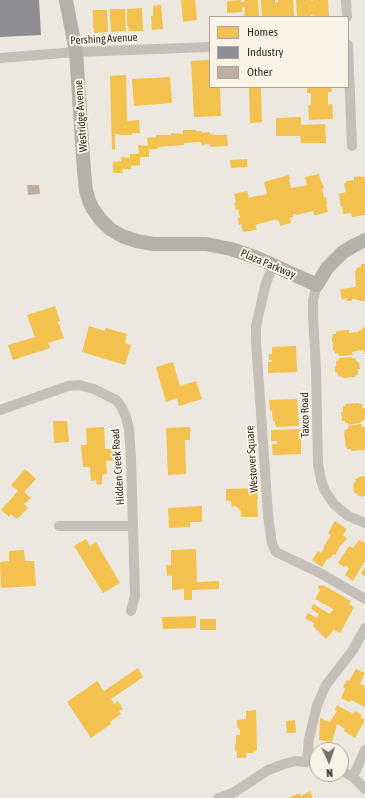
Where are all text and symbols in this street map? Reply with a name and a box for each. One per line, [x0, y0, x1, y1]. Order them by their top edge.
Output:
legend [209, 16, 349, 88]
text: Homes [247, 25, 278, 39]
street label: Pershing Avenue [70, 31, 138, 47]
text: Industry [247, 45, 284, 59]
text: Other [247, 65, 272, 79]
street label: Westridge Avenue [72, 80, 90, 152]
street label: Plaza Parkway [239, 247, 297, 281]
street label: Taxco Road [298, 392, 312, 438]
street label: Westover Square [243, 425, 261, 493]
street label: Hidden Creek Road [109, 428, 127, 506]
north arrow [309, 742, 349, 782]
text: N [326, 767, 333, 779]

